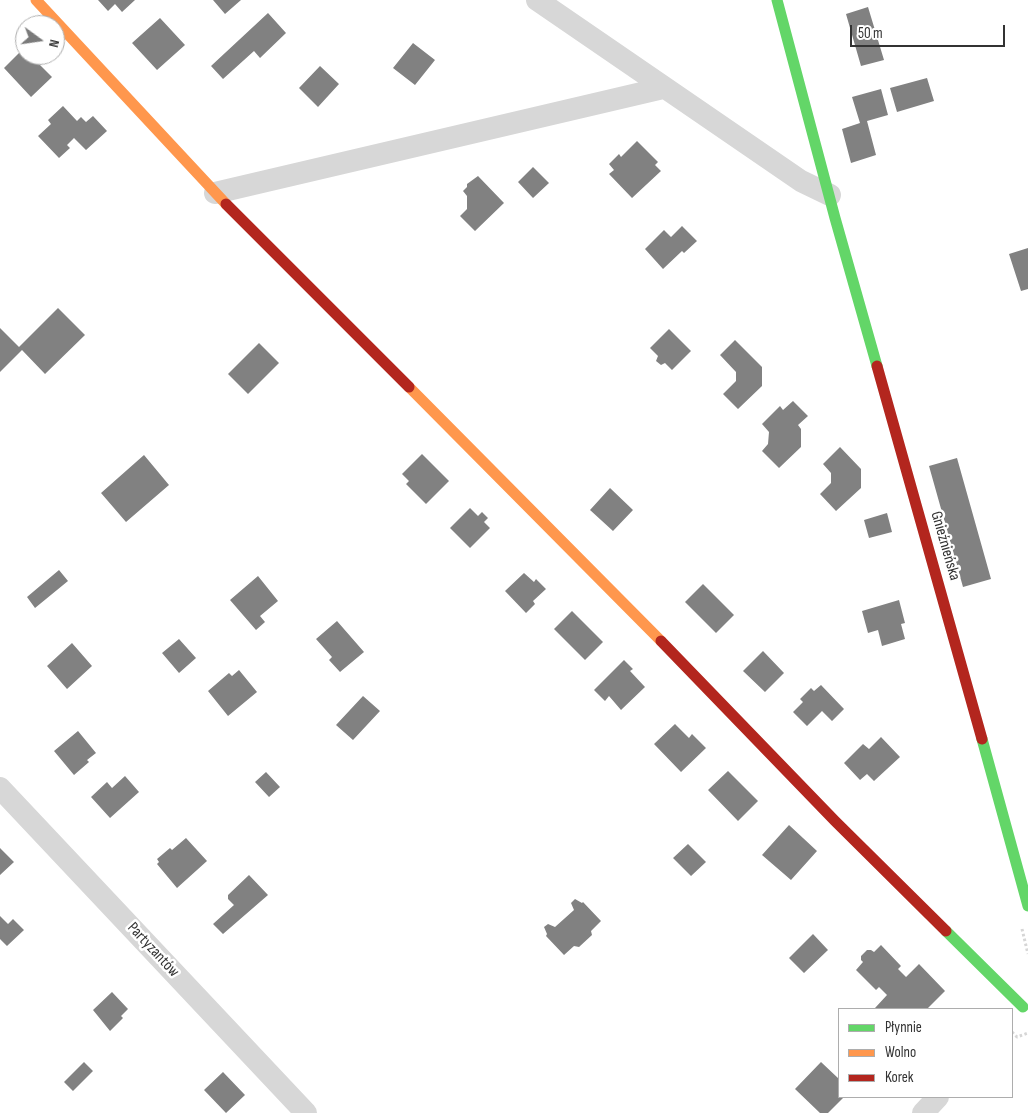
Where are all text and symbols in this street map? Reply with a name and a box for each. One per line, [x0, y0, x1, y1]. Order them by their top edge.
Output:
north arrow [15, 15, 65, 65]
scale bar [853, 15, 1008, 47]
text: 50 m [858, 24, 883, 43]
text: N [45, 38, 63, 49]
street label: Gnieźnieńska [926, 509, 964, 583]
street label: Partyzantów [123, 919, 183, 981]
legend [838, 1008, 1013, 1098]
text: Płynnie [885, 1018, 922, 1037]
text: Wolno [885, 1043, 916, 1062]
text: Korek [885, 1068, 914, 1087]

